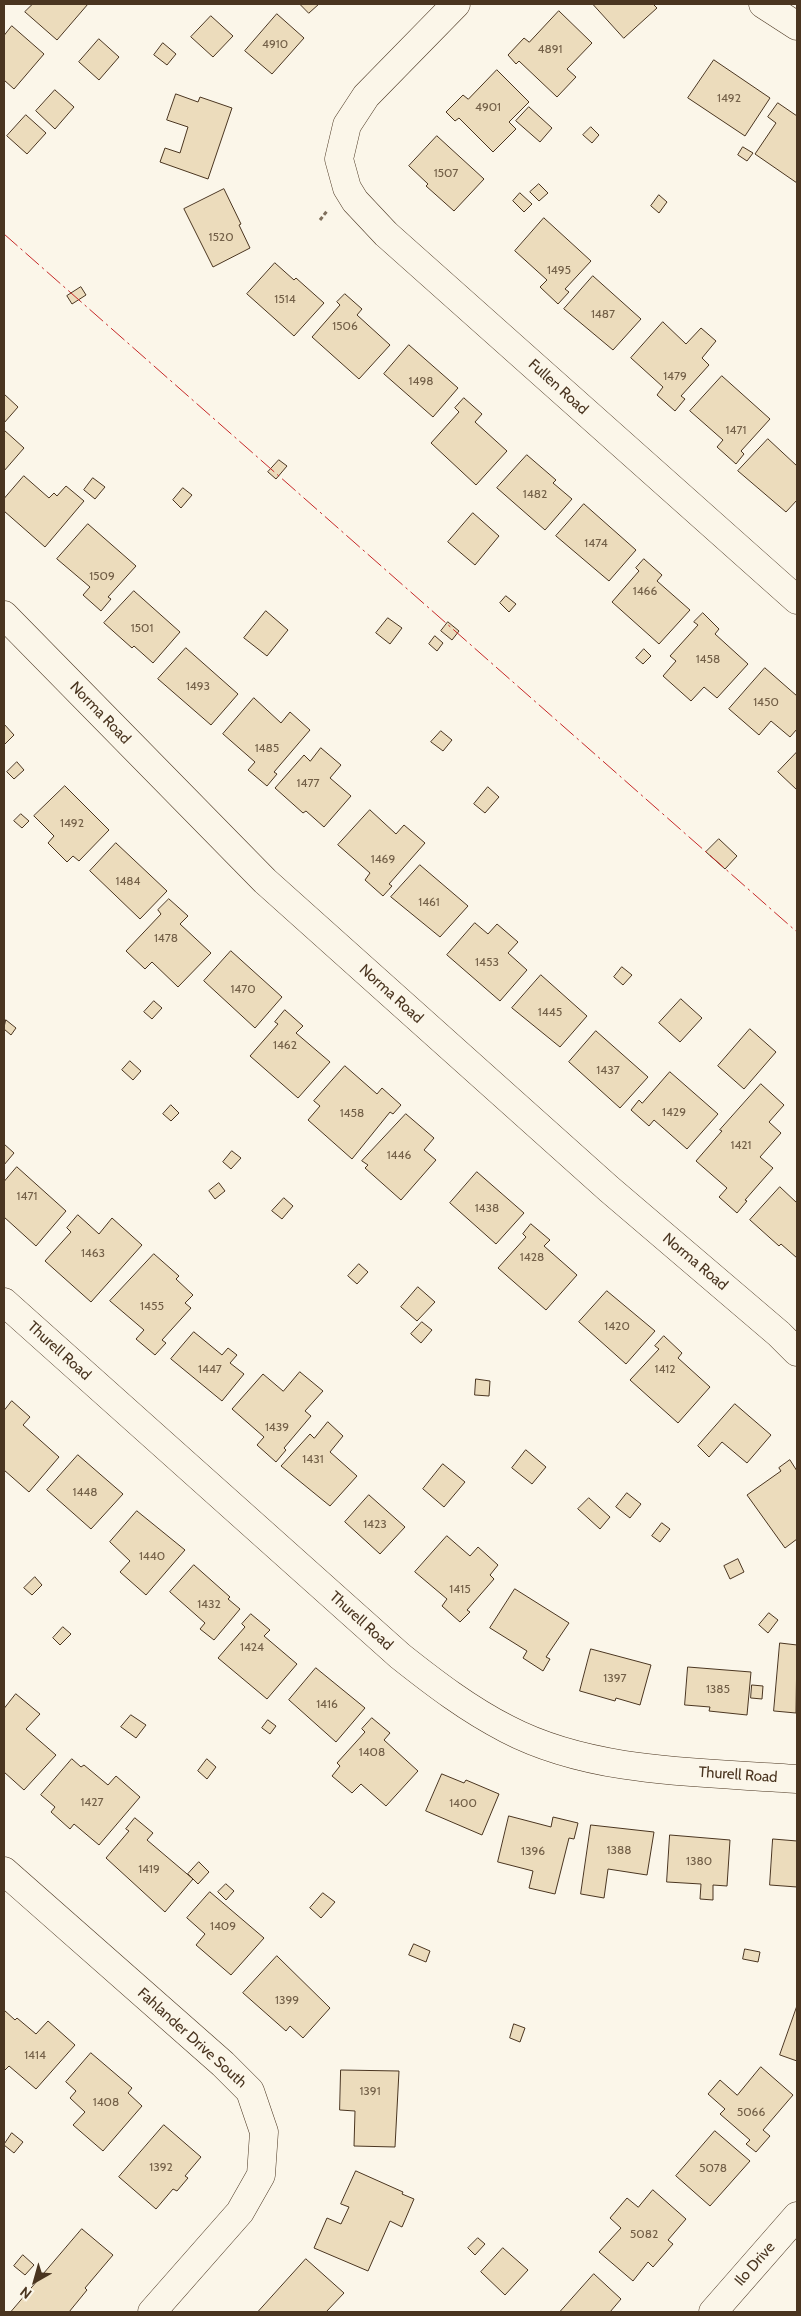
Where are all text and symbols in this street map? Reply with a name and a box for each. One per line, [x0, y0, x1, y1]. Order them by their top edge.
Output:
house number: 4910 [262, 37, 288, 51]
house number: 4891 [538, 42, 562, 56]
house number: 1492 [717, 91, 741, 105]
house number: 4901 [475, 100, 501, 114]
house number: 1507 [434, 166, 458, 180]
house number: 1520 [208, 230, 234, 244]
house number: 1495 [547, 263, 571, 277]
house number: 1514 [274, 292, 296, 306]
house number: 1487 [591, 307, 615, 321]
house number: 1506 [332, 319, 358, 333]
street label: Fullen Road [524, 356, 592, 418]
house number: 1479 [663, 369, 687, 383]
house number: 1498 [409, 374, 433, 388]
house number: 1471 [726, 423, 746, 437]
house number: 1482 [523, 487, 547, 501]
house number: 1474 [584, 536, 608, 550]
house number: 1509 [89, 569, 115, 583]
house number: 1466 [633, 584, 657, 598]
house number: 1501 [131, 621, 153, 635]
house number: 1458 [696, 652, 720, 666]
street label: Norma Road [66, 678, 134, 748]
house number: 1493 [186, 679, 210, 693]
house number: 1450 [753, 695, 779, 709]
house number: 1485 [255, 741, 279, 755]
house number: 1477 [297, 776, 319, 790]
house number: 1492 [60, 816, 84, 830]
house number: 1469 [371, 852, 395, 866]
house number: 1484 [115, 874, 141, 888]
house number: 1461 [418, 895, 440, 909]
house number: 1478 [154, 931, 178, 945]
house number: 1453 [475, 955, 499, 969]
street label: Norma Road [355, 961, 427, 1027]
house number: 1470 [230, 982, 256, 996]
house number: 1445 [538, 1005, 562, 1019]
house number: 1462 [273, 1038, 297, 1052]
house number: 1437 [596, 1063, 620, 1077]
house number: 1429 [662, 1105, 686, 1119]
house number: 1458 [340, 1106, 364, 1120]
house number: 1421 [730, 1138, 752, 1152]
house number: 1446 [387, 1148, 411, 1162]
house number: 1471 [17, 1189, 37, 1203]
house number: 1438 [475, 1201, 499, 1215]
street label: Norma Road [659, 1230, 731, 1294]
house number: 1463 [81, 1246, 105, 1260]
house number: 1428 [520, 1250, 544, 1264]
house number: 1455 [140, 1299, 164, 1313]
street label: Thurell Road [24, 1318, 94, 1384]
house number: 1420 [604, 1319, 630, 1333]
house number: 1447 [198, 1362, 222, 1376]
house number: 1412 [654, 1362, 676, 1376]
house number: 1439 [265, 1420, 289, 1434]
house number: 1431 [302, 1452, 324, 1466]
house number: 1448 [72, 1485, 98, 1499]
house number: 1423 [363, 1517, 387, 1531]
house number: 1440 [139, 1549, 165, 1563]
house number: 1415 [449, 1582, 471, 1596]
street label: Thurell Road [326, 1588, 396, 1654]
house number: 1432 [197, 1597, 221, 1611]
house number: 1424 [240, 1640, 264, 1654]
house number: 1397 [603, 1671, 627, 1685]
house number: 1385 [706, 1682, 730, 1696]
house number: 1416 [316, 1697, 338, 1711]
house number: 1408 [359, 1745, 385, 1759]
street label: Thurell Road [698, 1763, 778, 1787]
house number: 1427 [80, 1795, 104, 1809]
house number: 1400 [449, 1796, 477, 1810]
house number: 1388 [607, 1843, 631, 1857]
house number: 1396 [521, 1844, 545, 1858]
house number: 1380 [686, 1854, 712, 1868]
house number: 1419 [138, 1862, 160, 1876]
house number: 1409 [210, 1919, 236, 1933]
street label: Fahlander Drive South [134, 1984, 250, 2092]
house number: 1399 [275, 1993, 299, 2007]
house number: 1414 [24, 2048, 46, 2062]
house number: 1391 [359, 2084, 381, 2098]
house number: 1408 [93, 2095, 119, 2109]
house number: 5066 [737, 2105, 765, 2119]
house number: 1392 [149, 2160, 173, 2174]
house number: 5078 [699, 2161, 727, 2175]
house number: 5082 [630, 2227, 658, 2241]
street label: Ilo Drive [731, 2238, 779, 2290]
north arrow [10, 2256, 60, 2306]
text: N [16, 2283, 35, 2303]

